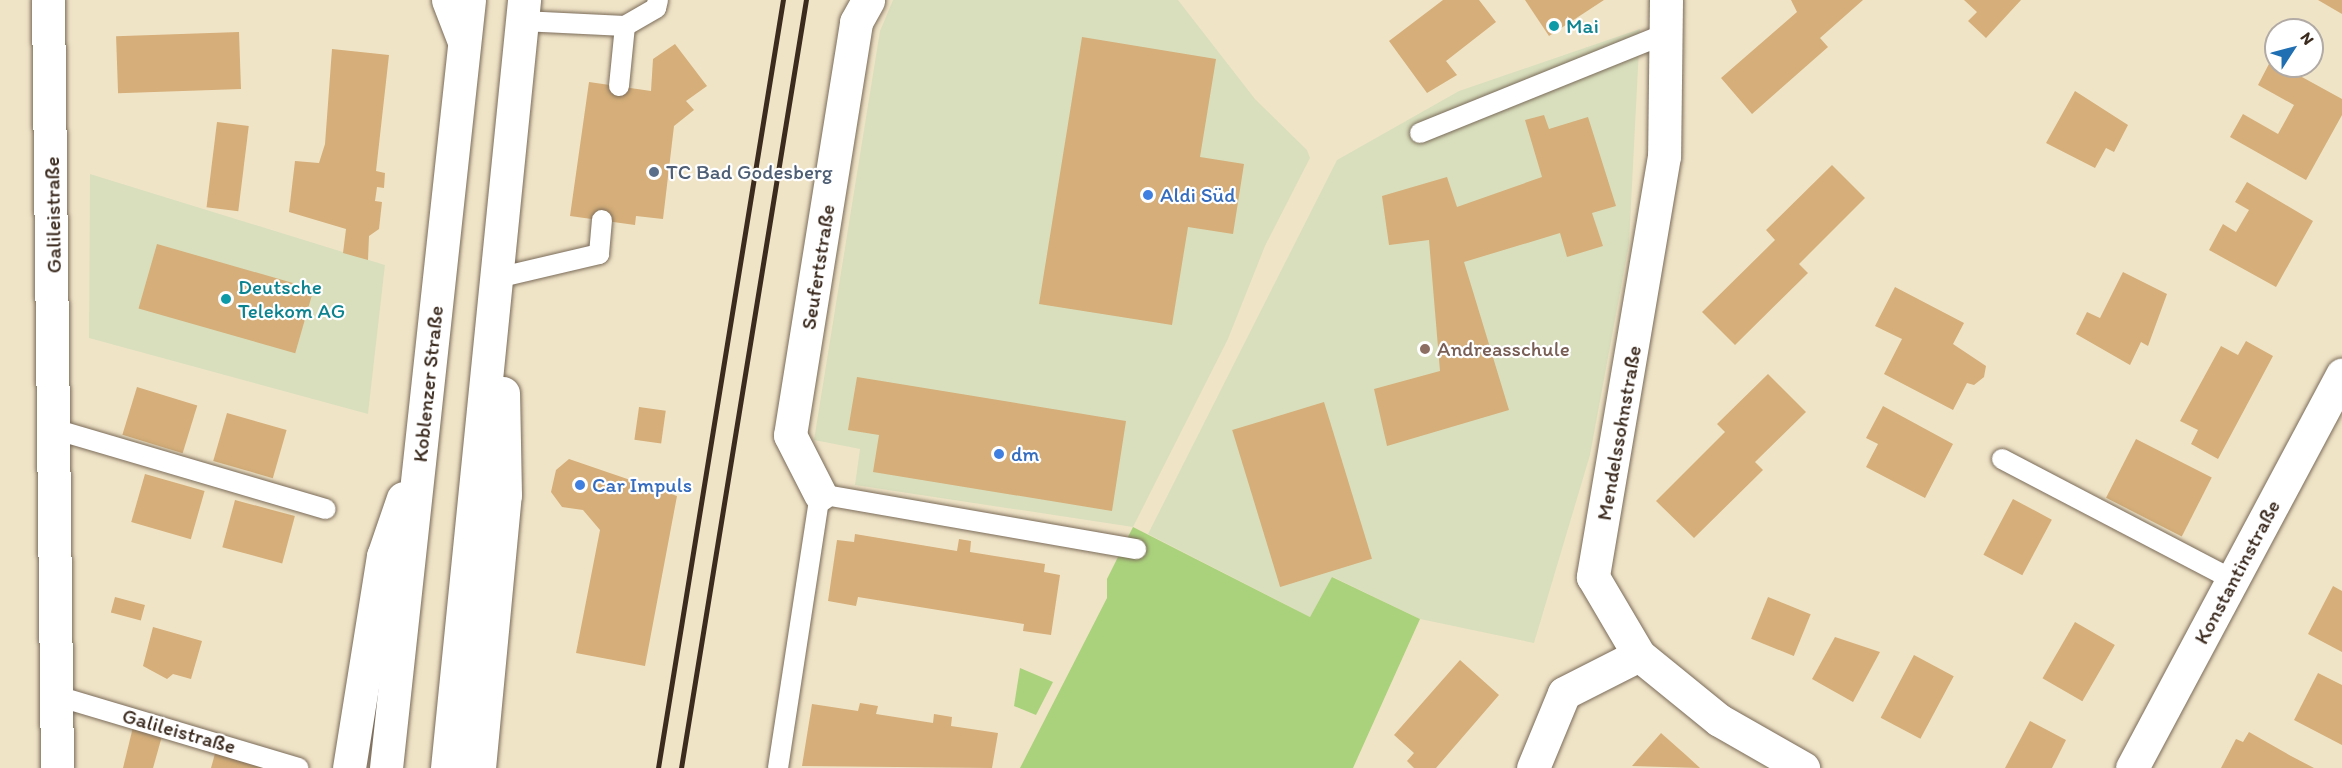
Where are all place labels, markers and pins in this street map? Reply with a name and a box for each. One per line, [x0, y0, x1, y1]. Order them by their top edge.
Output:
place label: Mai [1566, 13, 1599, 39]
marker: Mai [1547, 19, 1561, 33]
place label: TC Bad Godesberg [666, 159, 833, 185]
marker: TC Bad Godesberg [647, 165, 661, 179]
place label: Aldi Süd [1160, 182, 1236, 208]
marker: Aldi Süd [1141, 188, 1155, 202]
place label: Deutsche Telekom AG [238, 274, 345, 324]
marker: Deutsche Telekom AG [219, 292, 233, 306]
place label: Andreasschule [1437, 336, 1570, 362]
marker: Andreasschule [1418, 342, 1432, 356]
place label: dm [1011, 441, 1039, 467]
marker: dm [992, 447, 1006, 461]
place label: Car Impuls [592, 472, 692, 498]
marker: Car Impuls [573, 478, 587, 492]

